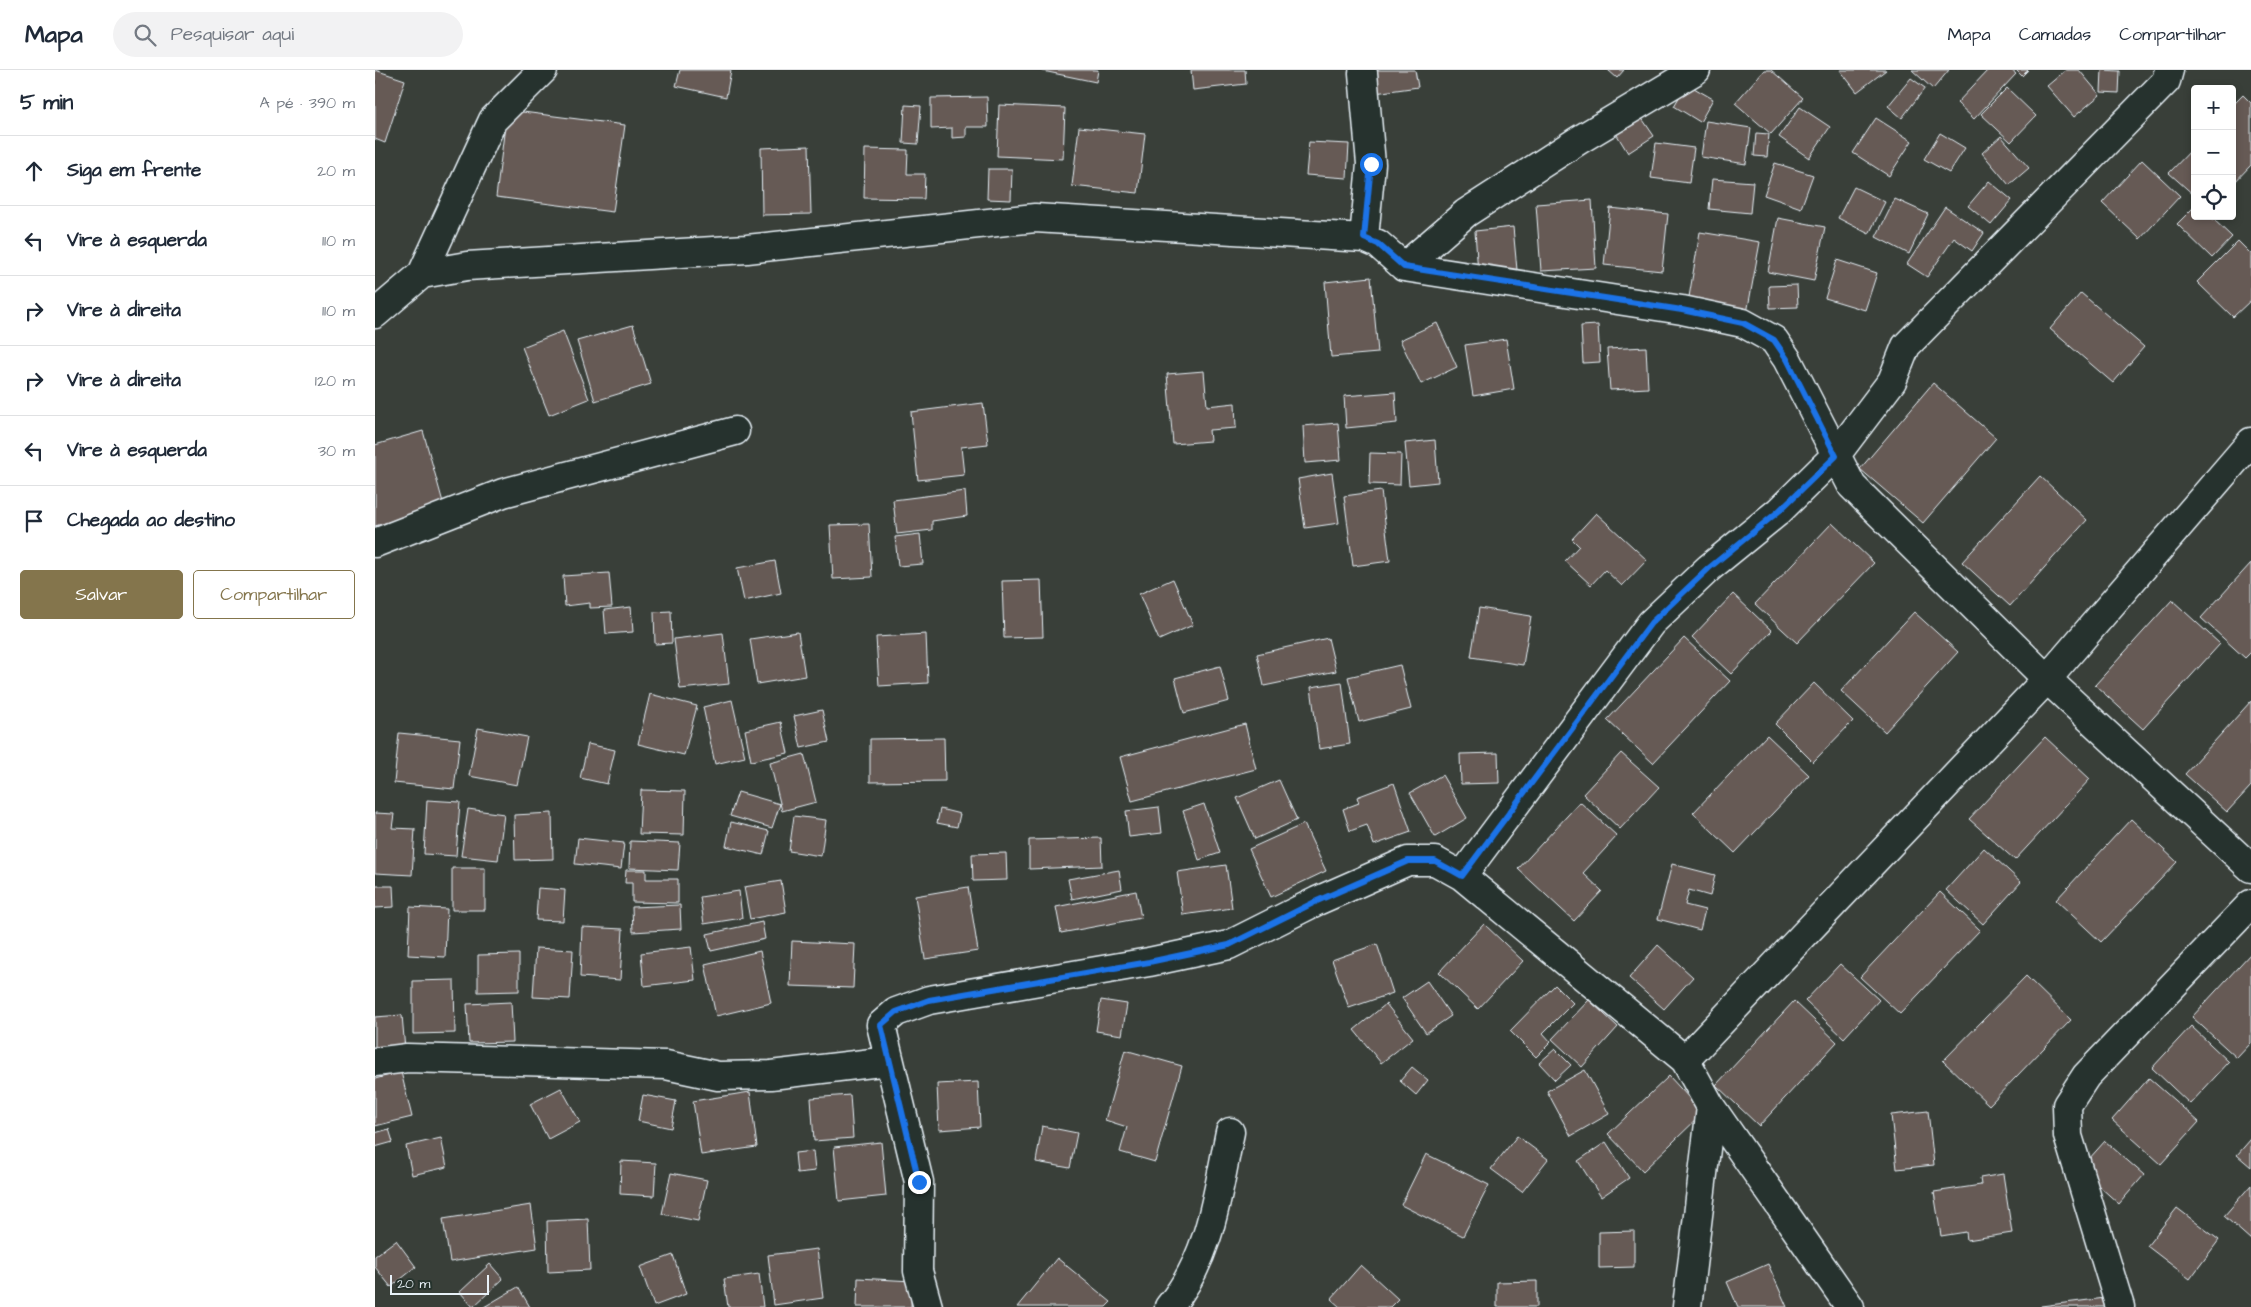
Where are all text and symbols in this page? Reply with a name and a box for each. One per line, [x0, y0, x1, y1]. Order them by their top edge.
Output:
search box [113, 12, 463, 57]
text: Mapa [25, 18, 83, 52]
icon: search [131, 21, 159, 49]
text: Pesquisar aqui [171, 21, 294, 48]
text: Mapa [1947, 22, 1991, 47]
text: Camadas [2019, 22, 2091, 47]
text: Compartilhar [2119, 22, 2226, 47]
map controls [2191, 85, 2236, 220]
button: + [2191, 85, 2236, 130]
text: 5 min [20, 88, 73, 117]
text: A pé · 390 m [260, 92, 355, 114]
button: − [2191, 130, 2236, 175]
route start [1360, 153, 1383, 176]
icon: ahead [20, 157, 48, 185]
text: Siga em frente [67, 157, 201, 184]
text: 20 m [317, 160, 355, 182]
button: locate [2191, 175, 2236, 220]
icon: left [20, 227, 48, 255]
text: Vire à esquerda [67, 227, 207, 254]
text: 110 m [322, 230, 355, 252]
icon: right [20, 297, 48, 325]
text: Vire à direita [67, 297, 181, 324]
text: 110 m [322, 300, 355, 322]
icon: right [20, 367, 48, 395]
text: Vire à direita [67, 367, 181, 394]
text: 120 m [315, 370, 355, 392]
icon: left [20, 437, 48, 465]
text: Vire à esquerda [67, 437, 207, 464]
text: 30 m [318, 440, 355, 462]
icon: arrive [20, 507, 48, 535]
text: Chegada ao destino [67, 507, 235, 534]
button: Salvar [20, 570, 183, 619]
button: Compartilhar [193, 570, 355, 619]
route end [908, 1171, 931, 1194]
scale bar [390, 1272, 489, 1295]
text: 20 m [397, 1274, 430, 1294]

